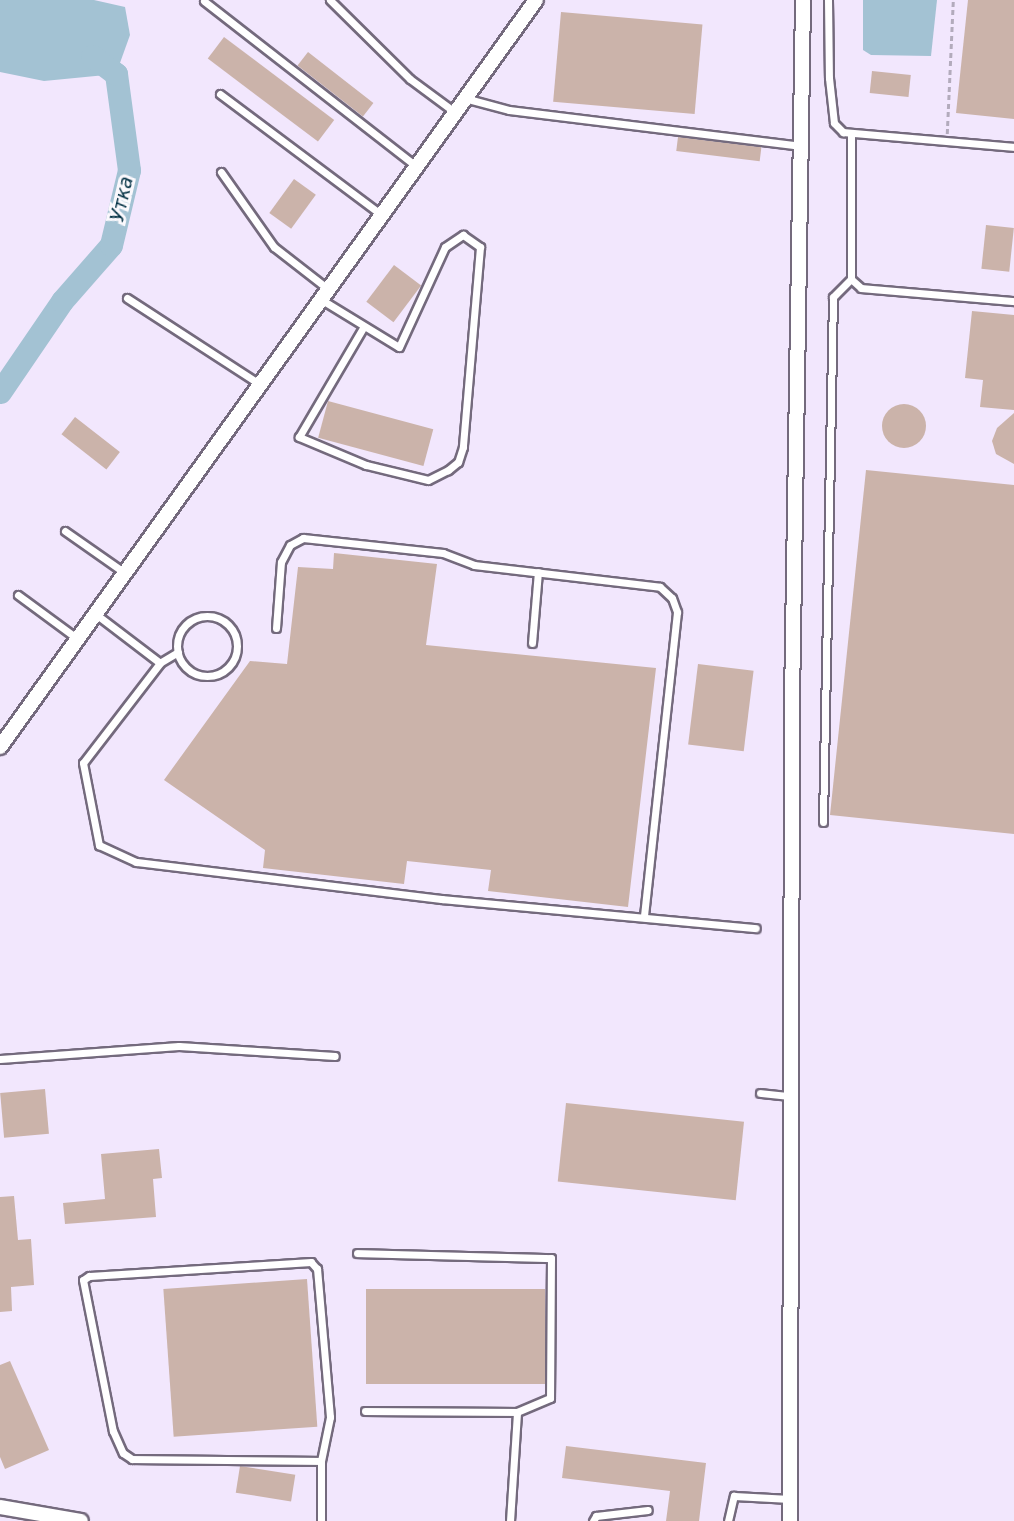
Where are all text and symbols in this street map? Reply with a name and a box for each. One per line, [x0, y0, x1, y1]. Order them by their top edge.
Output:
water label: Утка [106, 174, 138, 224]

